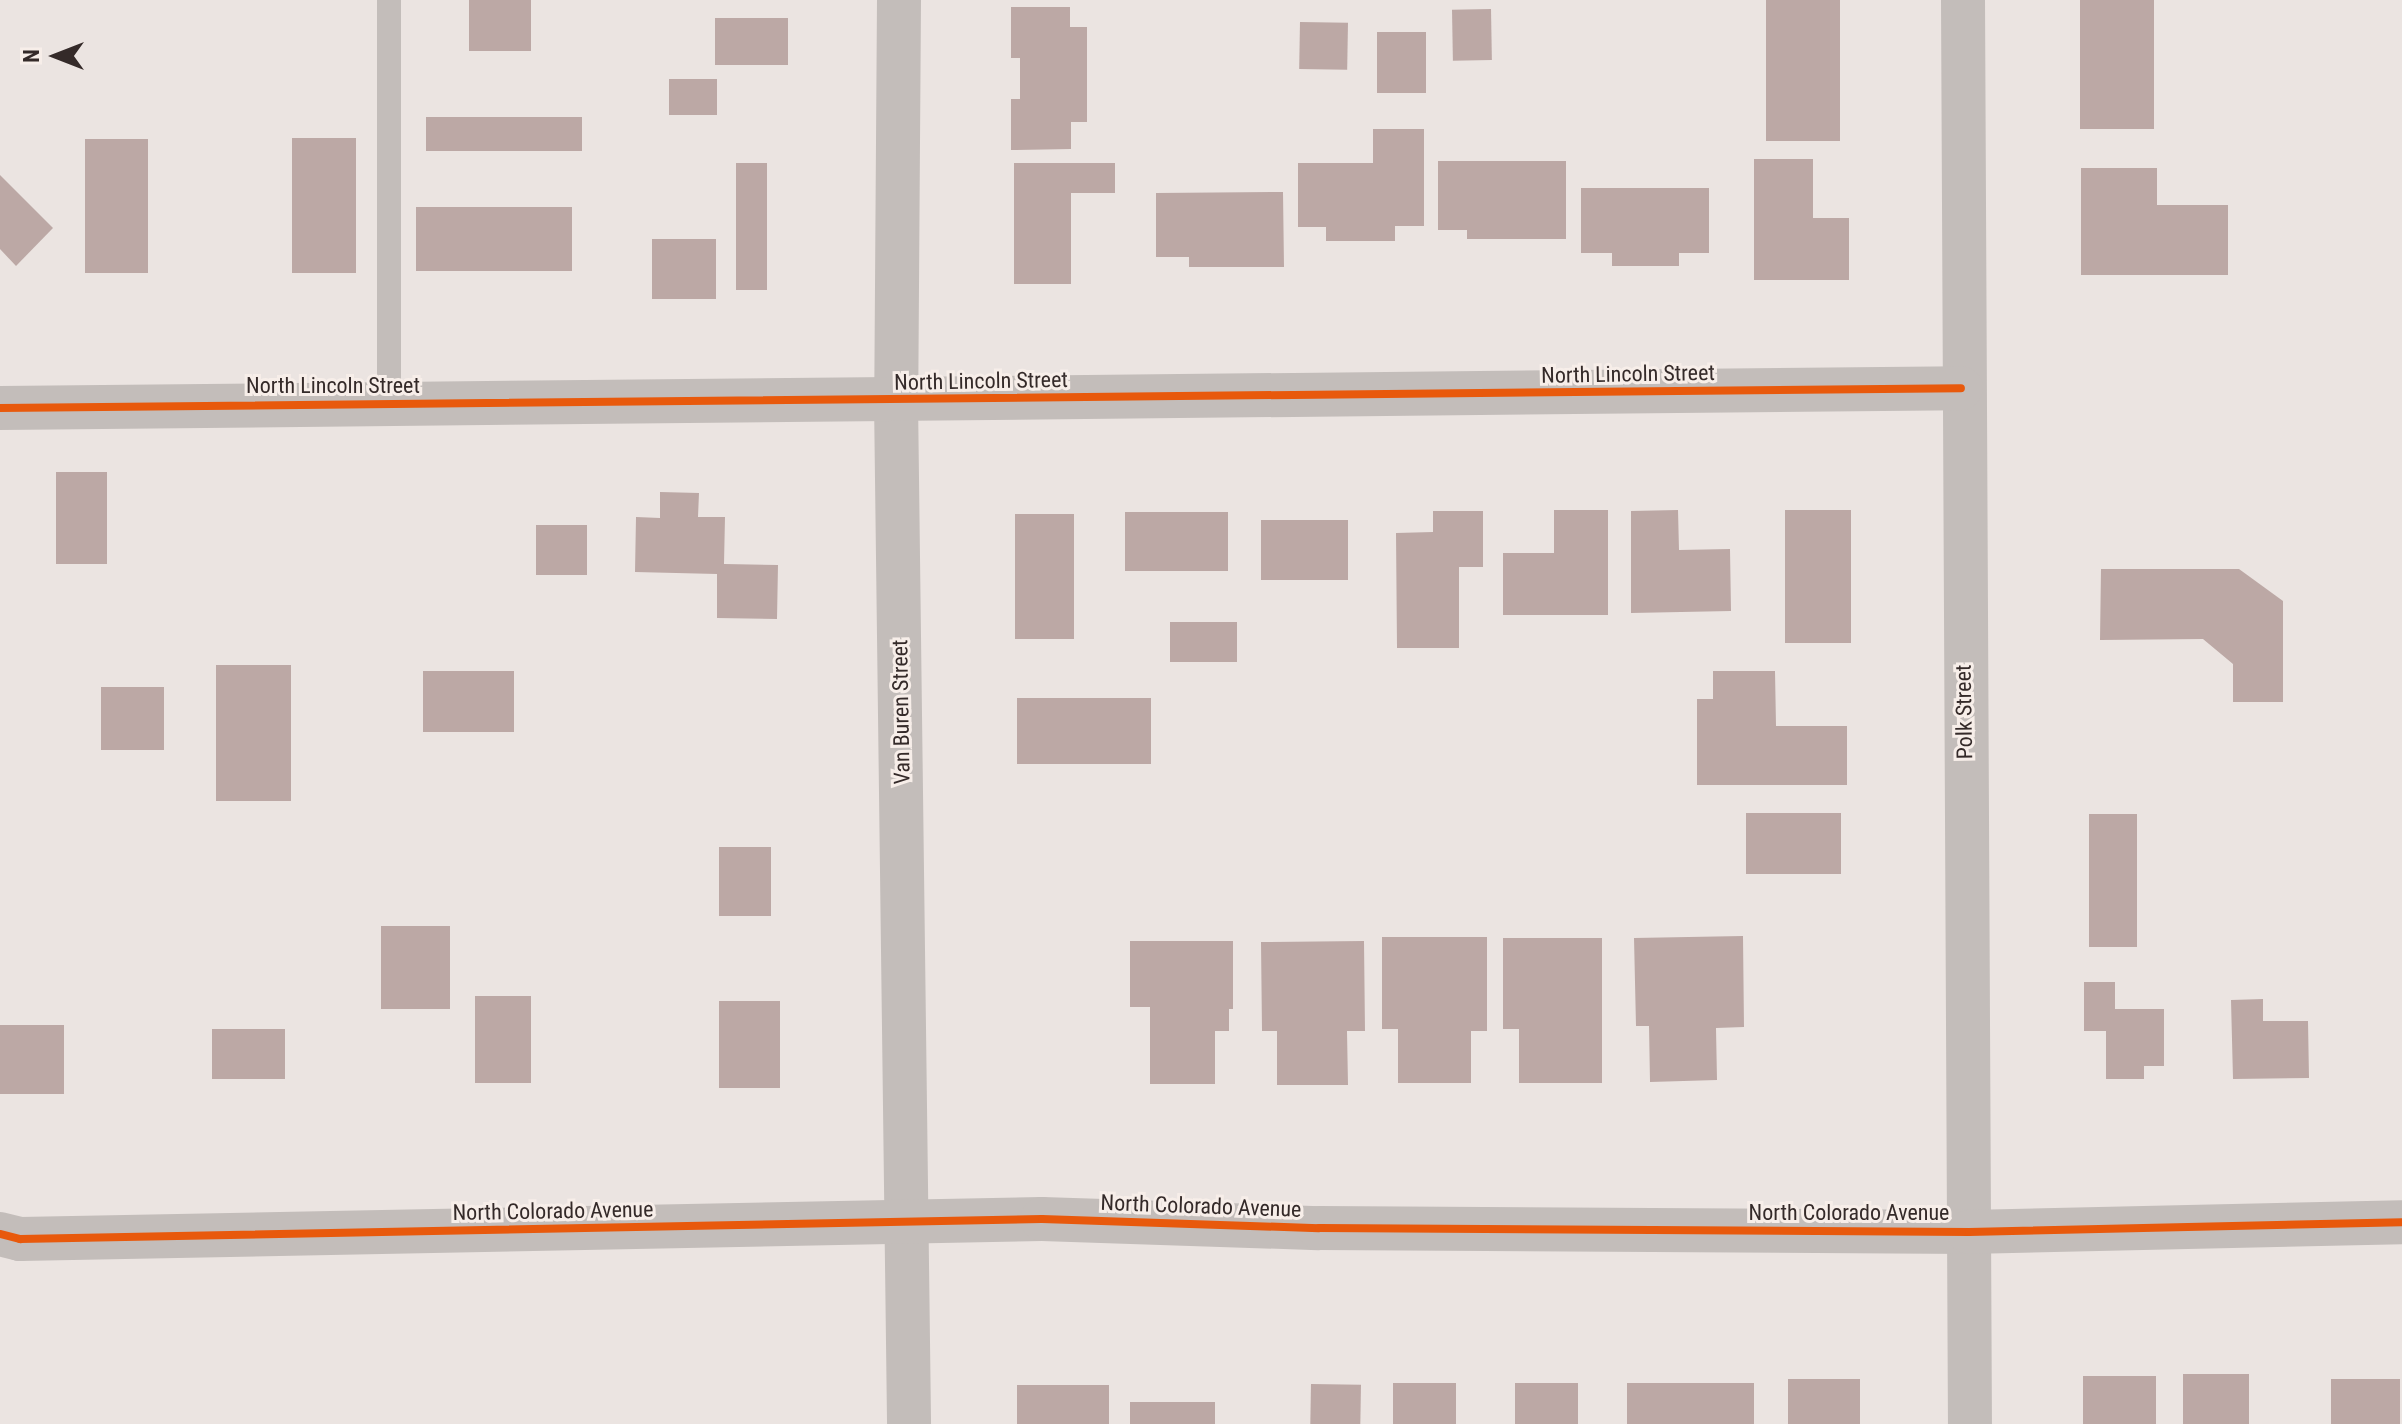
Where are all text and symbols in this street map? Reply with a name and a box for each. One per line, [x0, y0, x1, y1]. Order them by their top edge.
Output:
north arrow [16, 16, 96, 96]
text: N [19, 49, 44, 63]
street label: North Lincoln Street [1541, 359, 1715, 389]
street label: North Lincoln Street [894, 366, 1068, 396]
street label: North Lincoln Street [246, 373, 420, 399]
street label: Van Buren Street [887, 639, 915, 785]
street label: Polk Street [1950, 664, 1978, 760]
street label: North Colorado Avenue [1100, 1189, 1302, 1223]
street label: North Colorado Avenue [452, 1196, 654, 1226]
street label: North Colorado Avenue [1749, 1200, 1949, 1226]

